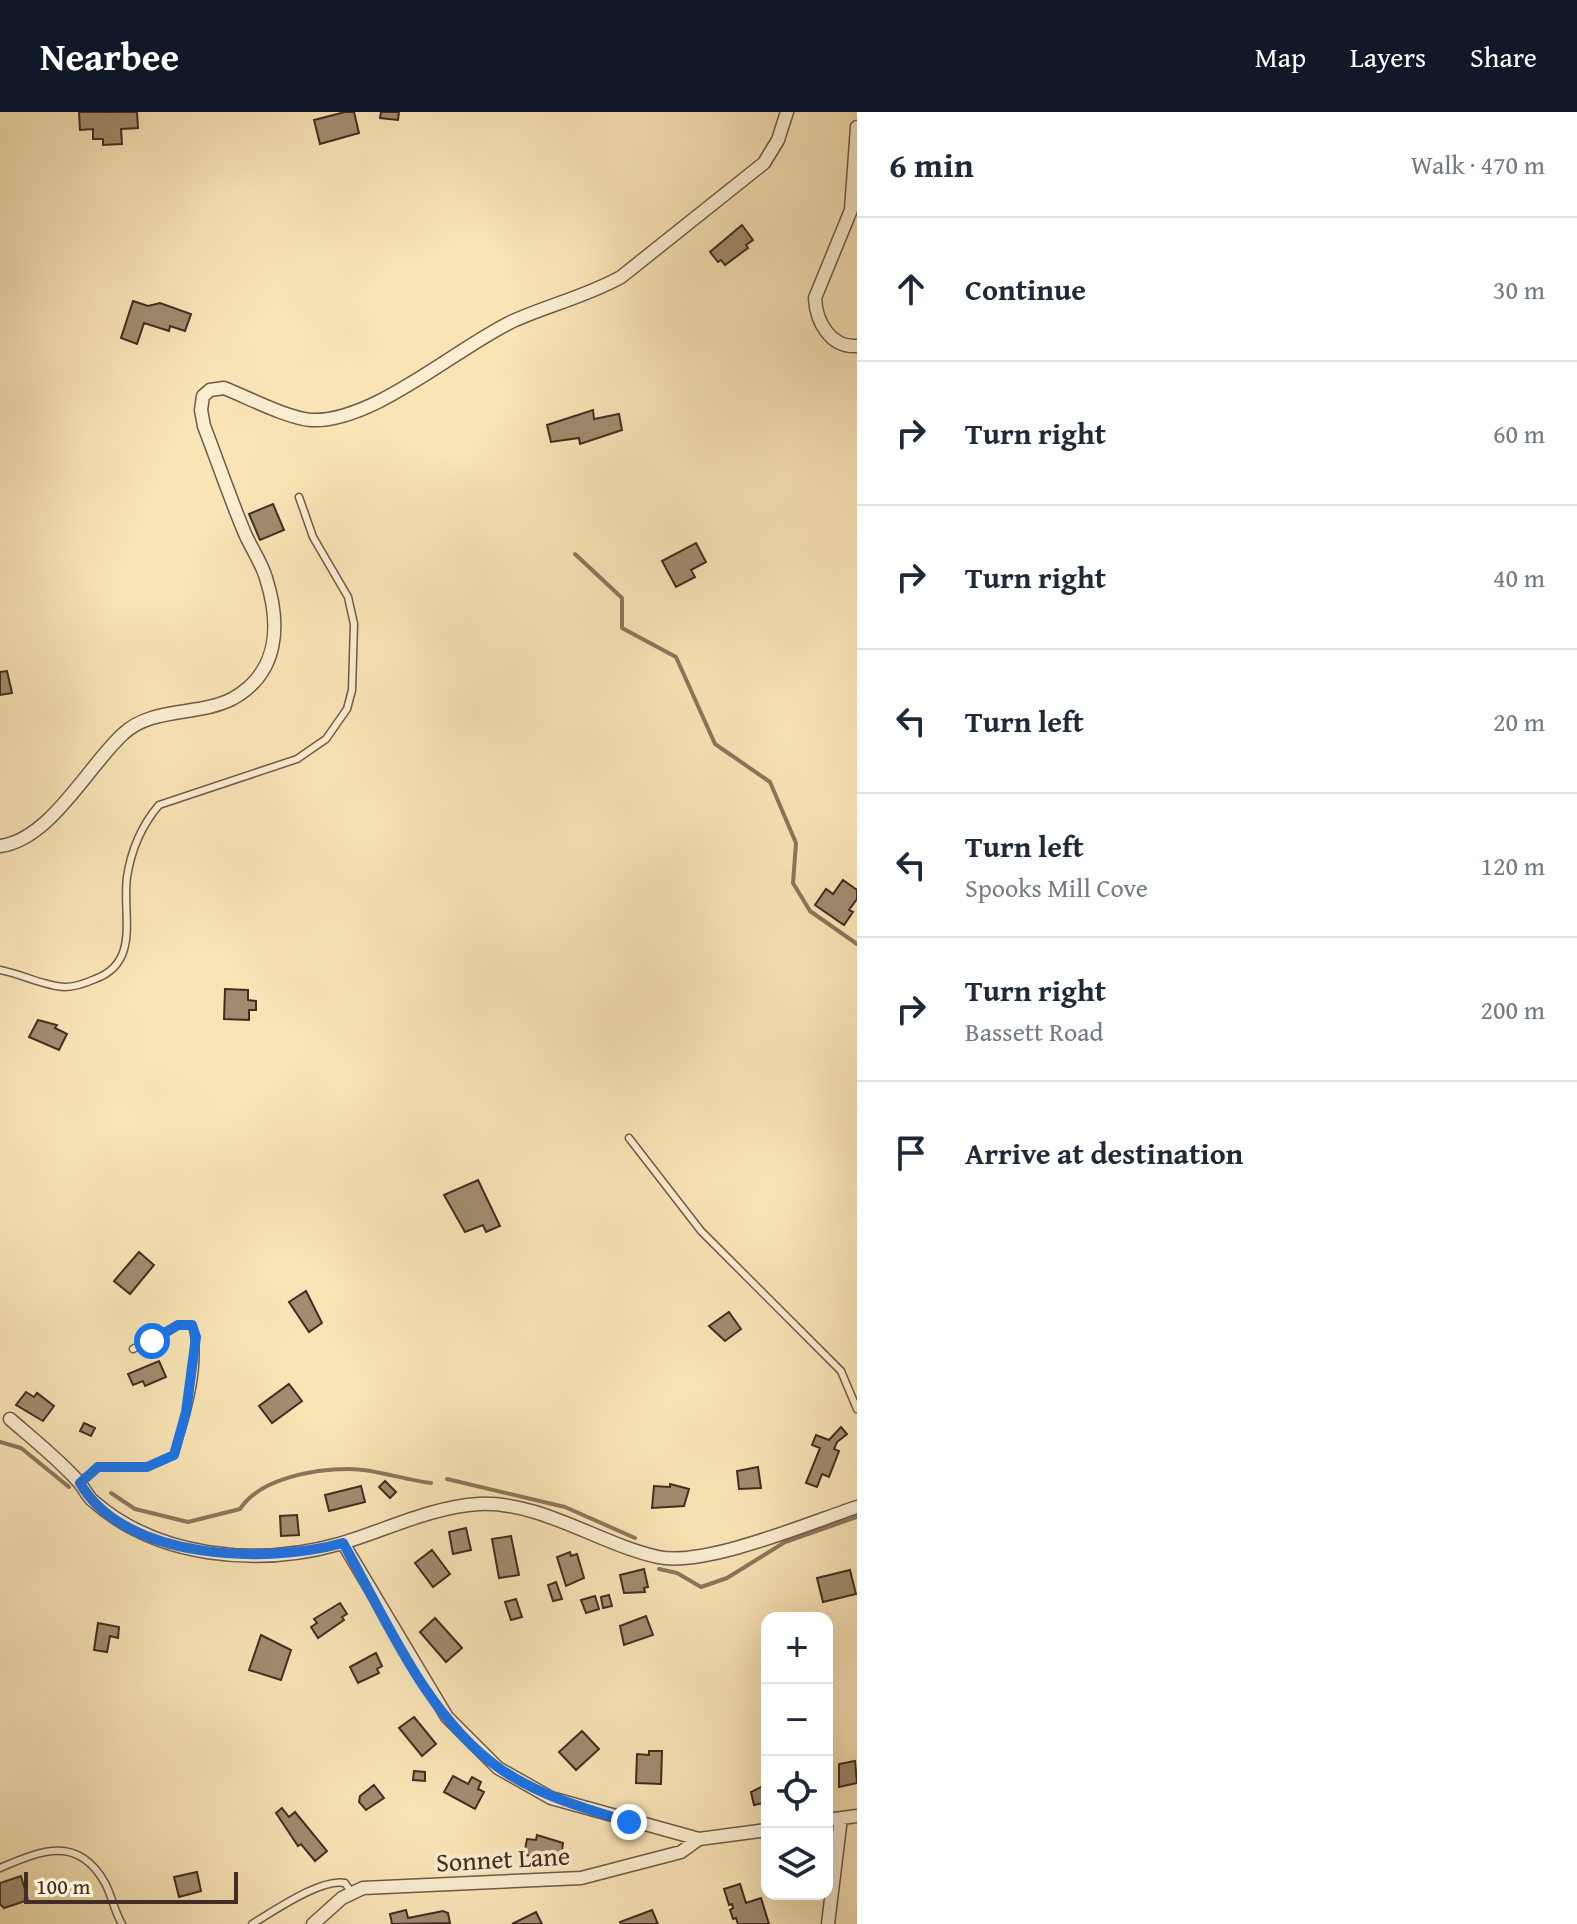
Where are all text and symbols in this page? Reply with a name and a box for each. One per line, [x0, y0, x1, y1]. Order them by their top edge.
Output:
text: Nearbee [40, 28, 179, 84]
text: Map [1255, 36, 1306, 77]
text: Layers [1350, 36, 1426, 77]
text: Share [1470, 36, 1537, 77]
text: 6 min [889, 140, 974, 189]
text: Walk · 470 m [1411, 145, 1545, 184]
icon: ahead [889, 267, 933, 311]
text: Continue [965, 267, 1086, 311]
text: 30 m [1493, 270, 1545, 309]
icon: right [889, 411, 933, 455]
text: Turn right [965, 411, 1106, 455]
text: 60 m [1493, 414, 1545, 453]
icon: right [889, 555, 933, 599]
text: Turn right [965, 555, 1106, 599]
text: 40 m [1493, 558, 1545, 597]
icon: left [889, 699, 933, 743]
text: Turn left [965, 699, 1084, 743]
text: 20 m [1493, 702, 1545, 741]
text: Turn left [965, 824, 1084, 868]
icon: left [889, 843, 933, 887]
text: 120 m [1480, 846, 1545, 885]
text: Spooks Mill Cove [965, 868, 1148, 907]
text: Turn right [965, 968, 1106, 1012]
icon: right [889, 987, 933, 1031]
text: 200 m [1480, 990, 1545, 1029]
text: Bassett Road [965, 1012, 1103, 1051]
icon: arrive [889, 1131, 933, 1175]
text: Arrive at destination [965, 1131, 1243, 1175]
route start [134, 1323, 170, 1359]
map controls [761, 1612, 833, 1900]
button: + [761, 1612, 833, 1684]
button: − [761, 1684, 833, 1756]
button: locate [761, 1756, 833, 1828]
route end [611, 1804, 647, 1840]
button: layers [761, 1828, 833, 1900]
street label: Sonnet Lane [435, 1836, 571, 1881]
scale bar [24, 1868, 238, 1904]
text: 100 m [36, 1870, 91, 1902]

